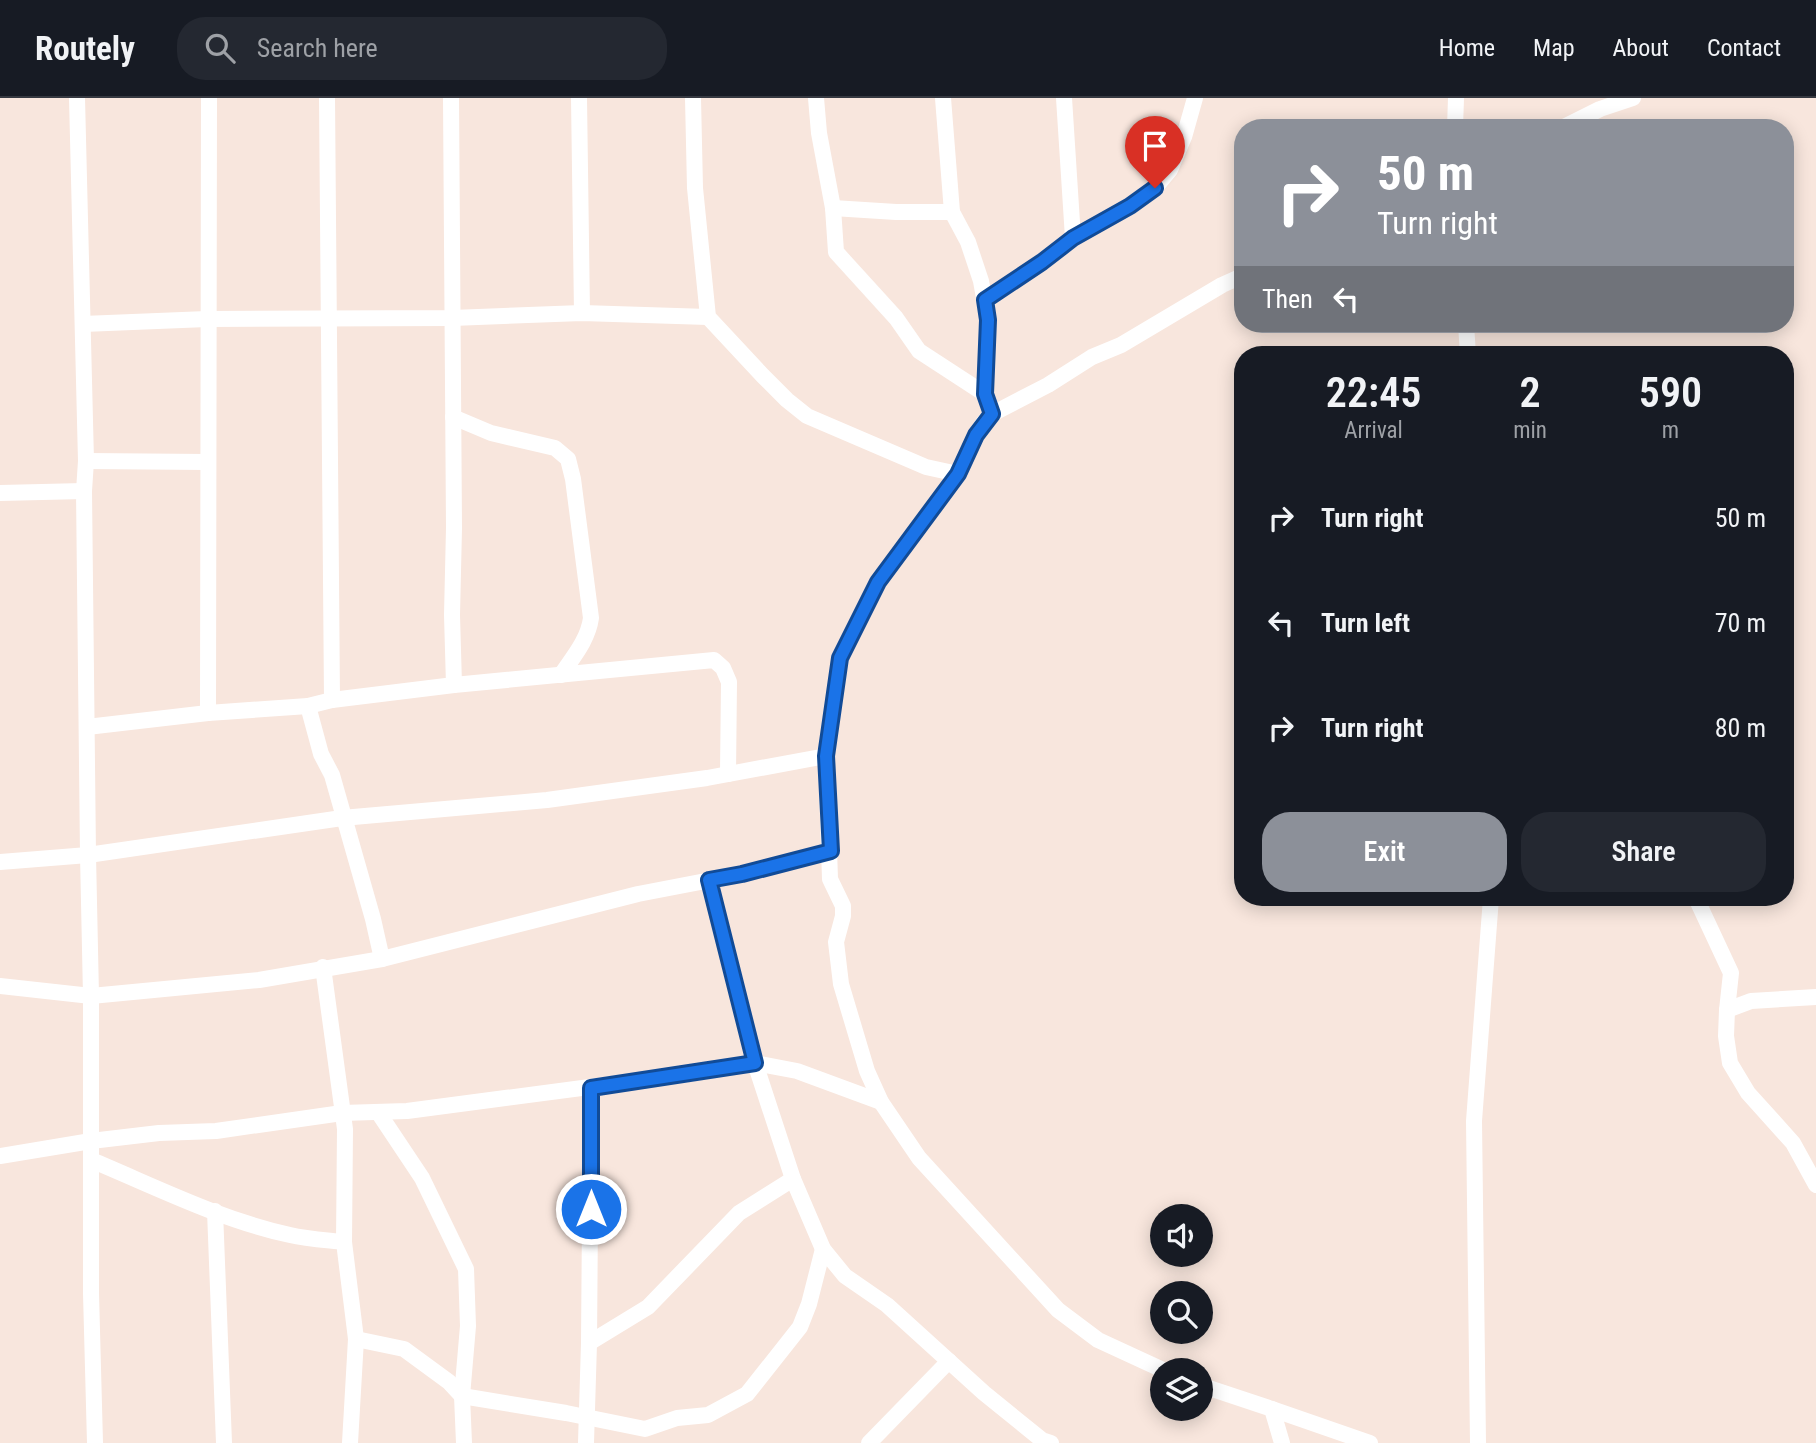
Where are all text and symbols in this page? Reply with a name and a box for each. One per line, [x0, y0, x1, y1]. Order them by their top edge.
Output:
search box [177, 17, 667, 80]
text: Routely [35, 29, 135, 68]
icon: search [201, 29, 239, 67]
text: Search here [257, 33, 378, 63]
text: Home [1439, 34, 1495, 62]
text: Map [1533, 34, 1575, 62]
text: About [1613, 34, 1669, 62]
text: Contact [1707, 34, 1781, 62]
pin [1125, 116, 1185, 188]
icon: arrive [1136, 127, 1174, 165]
text: 50 m [1377, 145, 1474, 202]
icon: right [1262, 147, 1353, 238]
text: Turn right [1377, 204, 1498, 242]
icon: left [1327, 280, 1365, 318]
text: Then [1262, 284, 1313, 314]
text: 22:45 [1326, 368, 1421, 417]
text: 2 [1520, 368, 1541, 417]
text: 590 [1639, 368, 1702, 417]
text: Arrival [1344, 417, 1403, 444]
text: min [1513, 417, 1547, 444]
text: m [1662, 417, 1679, 444]
icon: right [1262, 499, 1300, 537]
text: Turn right [1321, 503, 1423, 533]
text: 50 m [1715, 503, 1766, 533]
icon: left [1262, 604, 1300, 642]
text: Turn left [1321, 608, 1410, 638]
text: 70 m [1715, 608, 1766, 638]
icon: right [1262, 709, 1300, 747]
text: Turn right [1321, 713, 1423, 743]
text: 80 m [1715, 713, 1766, 743]
button: Exit [1262, 812, 1507, 892]
button: Share [1521, 812, 1766, 892]
position arrow [554, 1172, 628, 1246]
map controls [1150, 1204, 1213, 1421]
button: sound [1150, 1204, 1213, 1267]
button: search [1150, 1281, 1213, 1344]
button: layers [1150, 1358, 1213, 1421]

